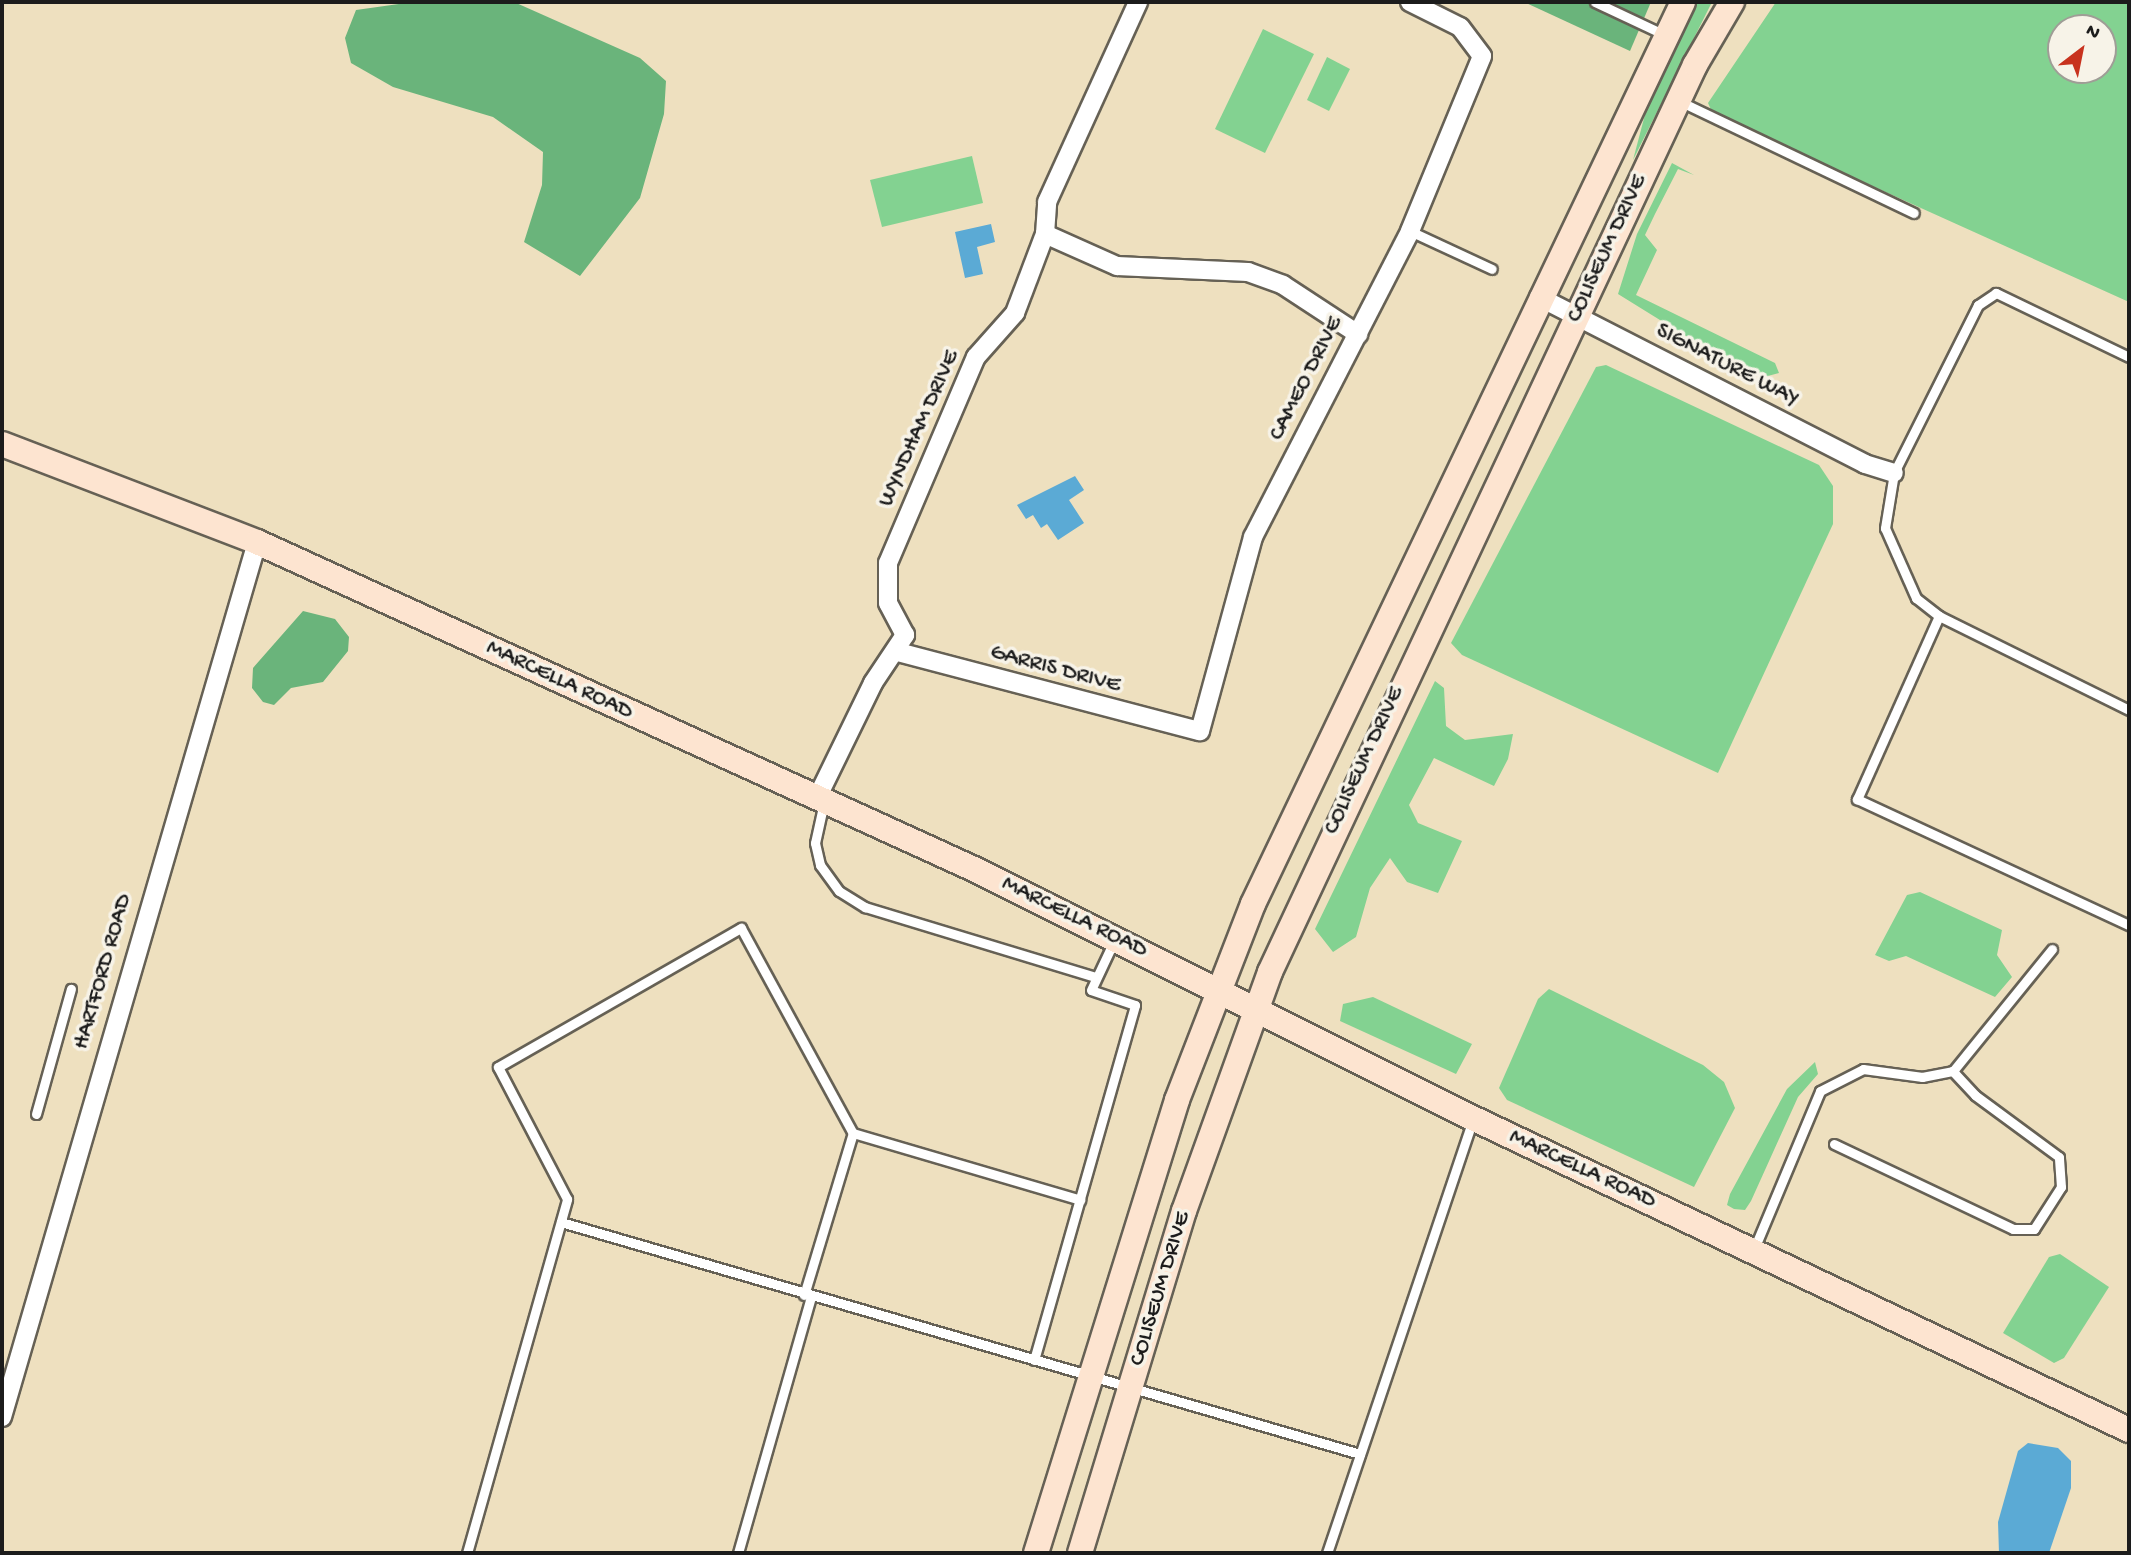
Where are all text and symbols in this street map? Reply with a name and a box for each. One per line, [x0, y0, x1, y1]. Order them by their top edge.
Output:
north arrow [2047, 14, 2117, 84]
text: N [2081, 19, 2104, 46]
street label: COLISEUM DRIVE [1562, 171, 1654, 327]
street label: CAMEO DRIVE [1264, 312, 1350, 446]
street label: SIGNATURE WAY [1651, 318, 1803, 414]
street label: WYNDHAM DRIVE [873, 347, 967, 511]
street label: MARCELLA ROAD [481, 635, 637, 727]
street label: GARRIS DRIVE [987, 639, 1123, 701]
street label: COLISEUM DRIVE [1319, 683, 1411, 839]
street label: MARCELLA ROAD [997, 871, 1151, 965]
street label: HARTFORD ROAD [69, 891, 139, 1053]
street label: MARCELLA ROAD [1504, 1124, 1660, 1216]
street label: COLISEUM DRIVE [1124, 1209, 1198, 1369]

